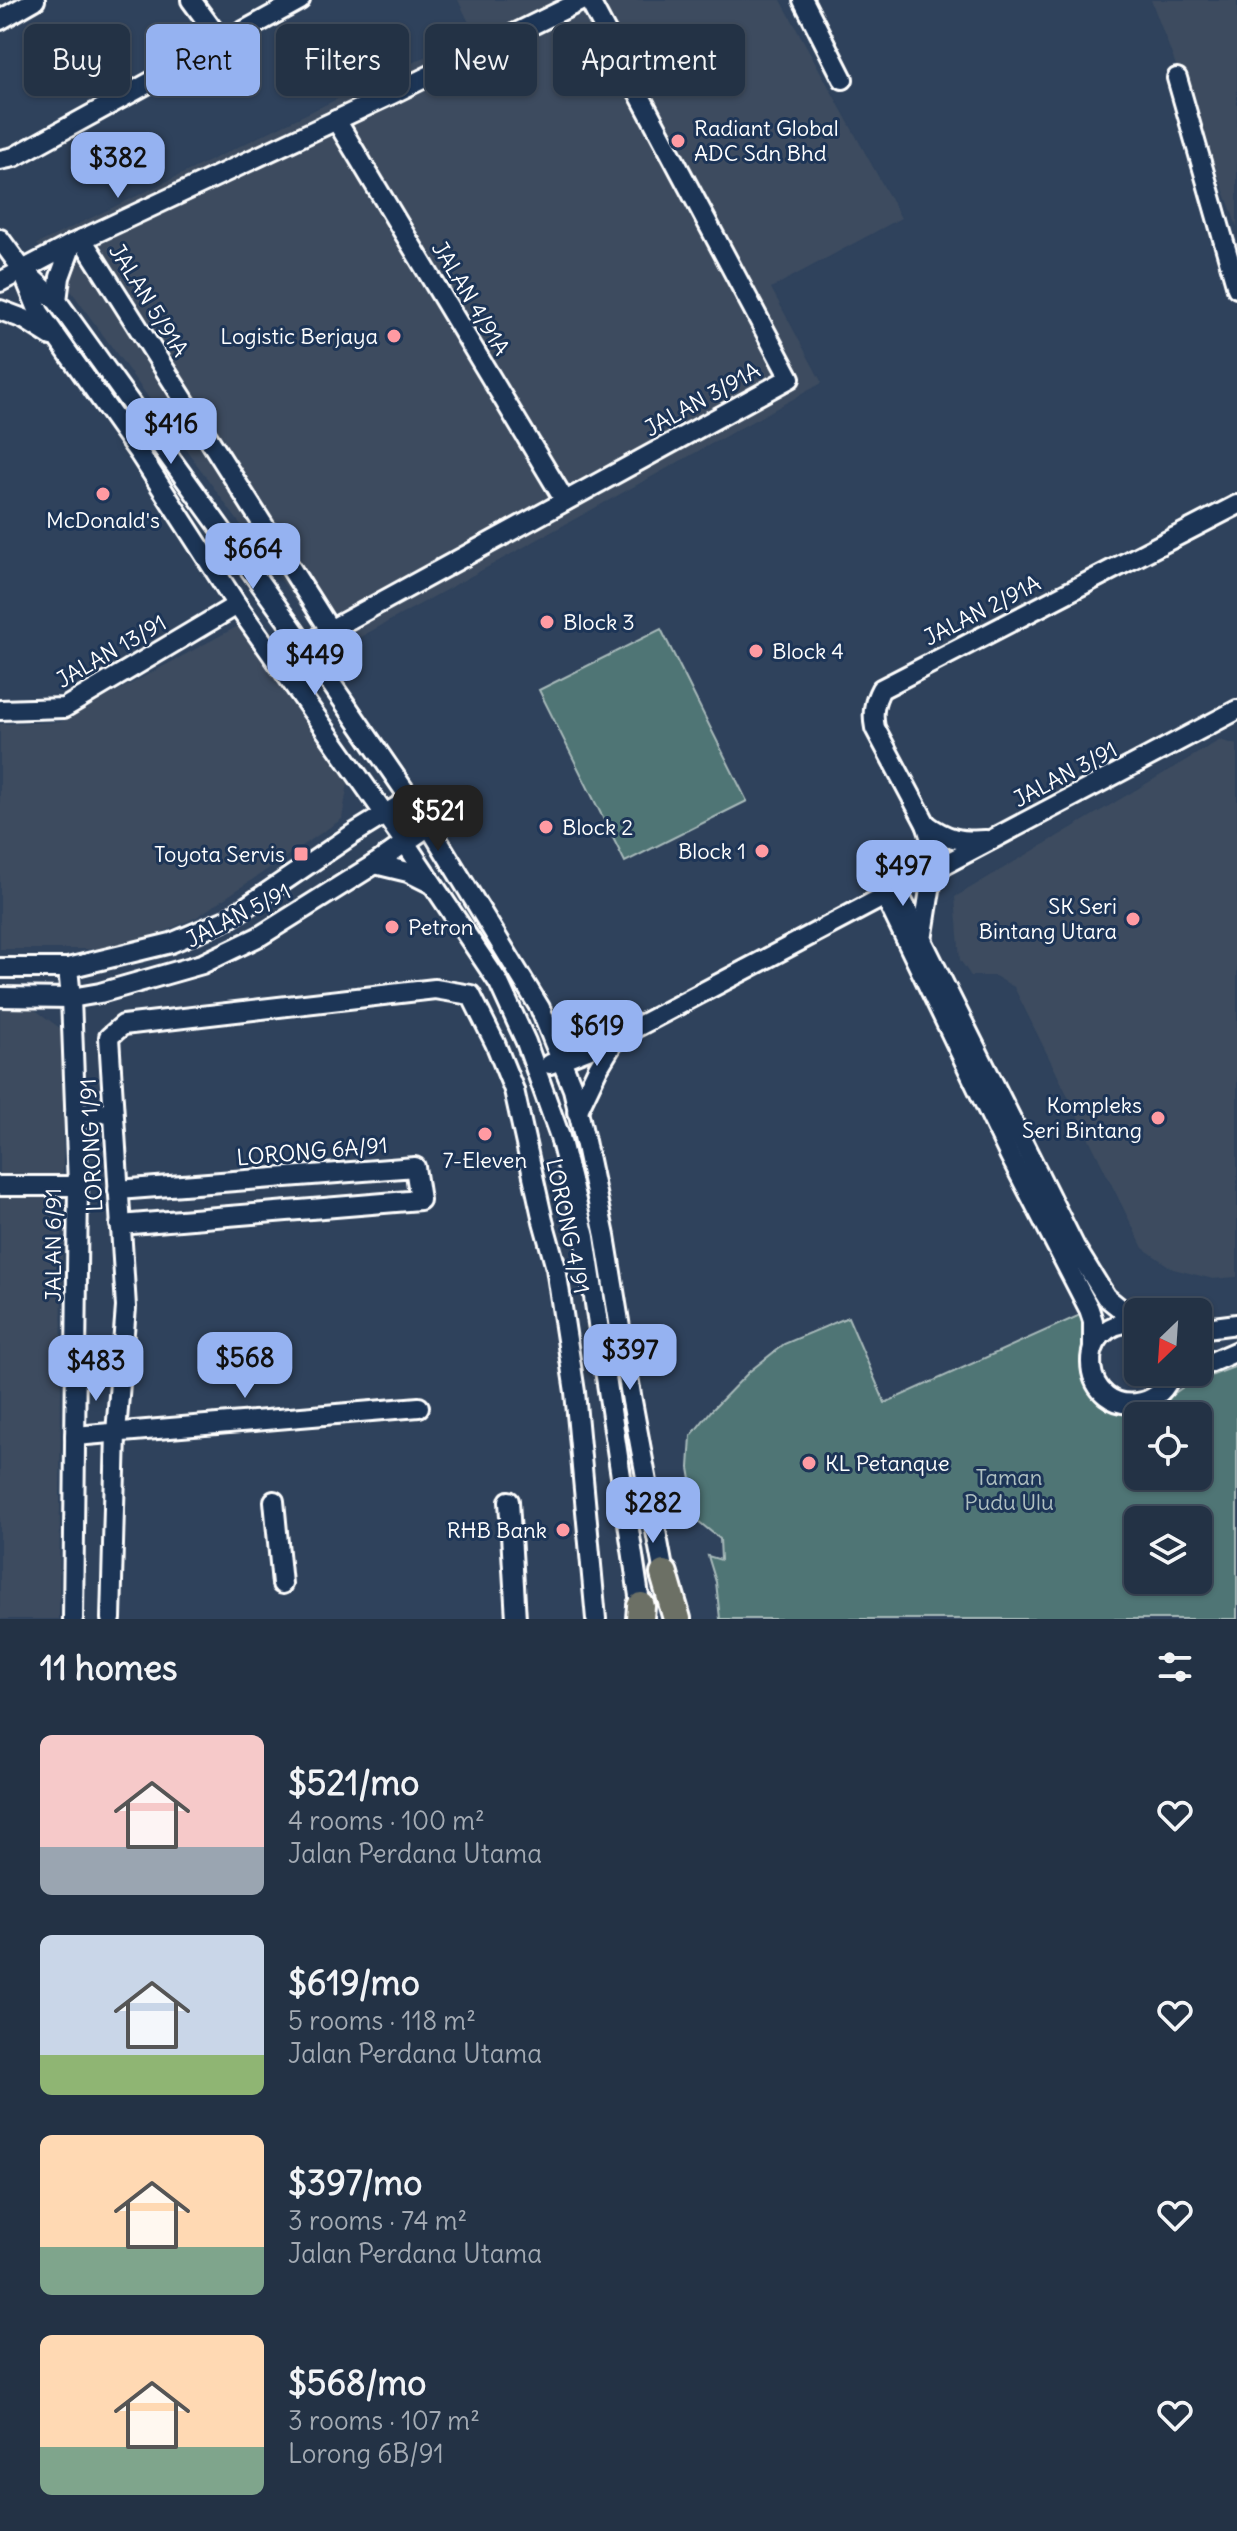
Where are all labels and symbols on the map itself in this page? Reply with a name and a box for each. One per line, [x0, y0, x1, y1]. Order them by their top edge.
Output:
place label: Radiant Global ADC Sdn Bhd [694, 114, 839, 167]
pin: $382 [71, 132, 165, 200]
marker: Radiant Global ADC Sdn Bhd [669, 132, 687, 150]
street label: JALAN 4/91A [426, 236, 516, 360]
street label: JALAN 5/91A [103, 238, 195, 362]
place label: Logistic Berjaya [220, 322, 378, 350]
marker: Logistic Berjaya [385, 327, 403, 345]
street label: JALAN 3/91A [639, 356, 765, 442]
pin: $416 [124, 398, 218, 466]
marker: McDonald's [94, 485, 112, 503]
place label: McDonald's [46, 506, 160, 534]
pin: $664 [206, 523, 300, 591]
street label: JALAN 2/91A [919, 569, 1045, 651]
street label: JALAN 13/91 [51, 608, 171, 694]
place label: Block 3 [563, 608, 635, 636]
marker: Block 3 [538, 613, 556, 631]
pin: $449 [268, 629, 362, 697]
place label: Block 4 [772, 637, 844, 665]
marker: Block 4 [747, 642, 765, 660]
street label: JALAN 3/91 [1008, 735, 1122, 813]
pin: $521 [391, 785, 485, 853]
place label: Block 2 [562, 813, 633, 841]
marker: Block 2 [537, 818, 555, 836]
place label: Block 1 [678, 837, 746, 865]
place label: Toyota Servis [154, 840, 285, 868]
pin: $497 [856, 840, 950, 908]
marker: Block 1 [753, 842, 771, 860]
marker: Toyota Servis [292, 845, 310, 863]
street label: JALAN 5/91 [181, 877, 295, 953]
place label: SK Seri Bintang Utara [979, 892, 1117, 945]
marker: SK Seri Bintang Utara [1124, 910, 1142, 928]
place label: Petron [408, 913, 474, 941]
marker: Petron [383, 918, 401, 936]
pin: $619 [550, 1000, 644, 1068]
street label: LORONG 1/91 [74, 1078, 108, 1212]
place label: Kompleks Seri Bintang [1022, 1091, 1142, 1144]
marker: Kompleks Seri Bintang [1149, 1109, 1167, 1127]
marker: 7-Eleven [476, 1125, 494, 1143]
street label: LORONG 6A/91 [235, 1130, 389, 1172]
place label: 7-Eleven [443, 1146, 527, 1174]
street label: LORONG 4/91 [540, 1156, 596, 1296]
street label: JALAN 6/91 [39, 1188, 67, 1302]
north arrow [1124, 1298, 1212, 1386]
pin: $397 [583, 1324, 677, 1392]
pin: $568 [198, 1332, 292, 1400]
pin: $483 [49, 1335, 143, 1403]
place label: KL Petanque [825, 1449, 950, 1477]
marker: KL Petanque [800, 1454, 818, 1472]
park label: Taman Pudu Ulu [964, 1463, 1054, 1516]
pin: $282 [606, 1477, 700, 1545]
place label: RHB Bank [447, 1516, 547, 1544]
marker: RHB Bank [554, 1521, 572, 1539]

